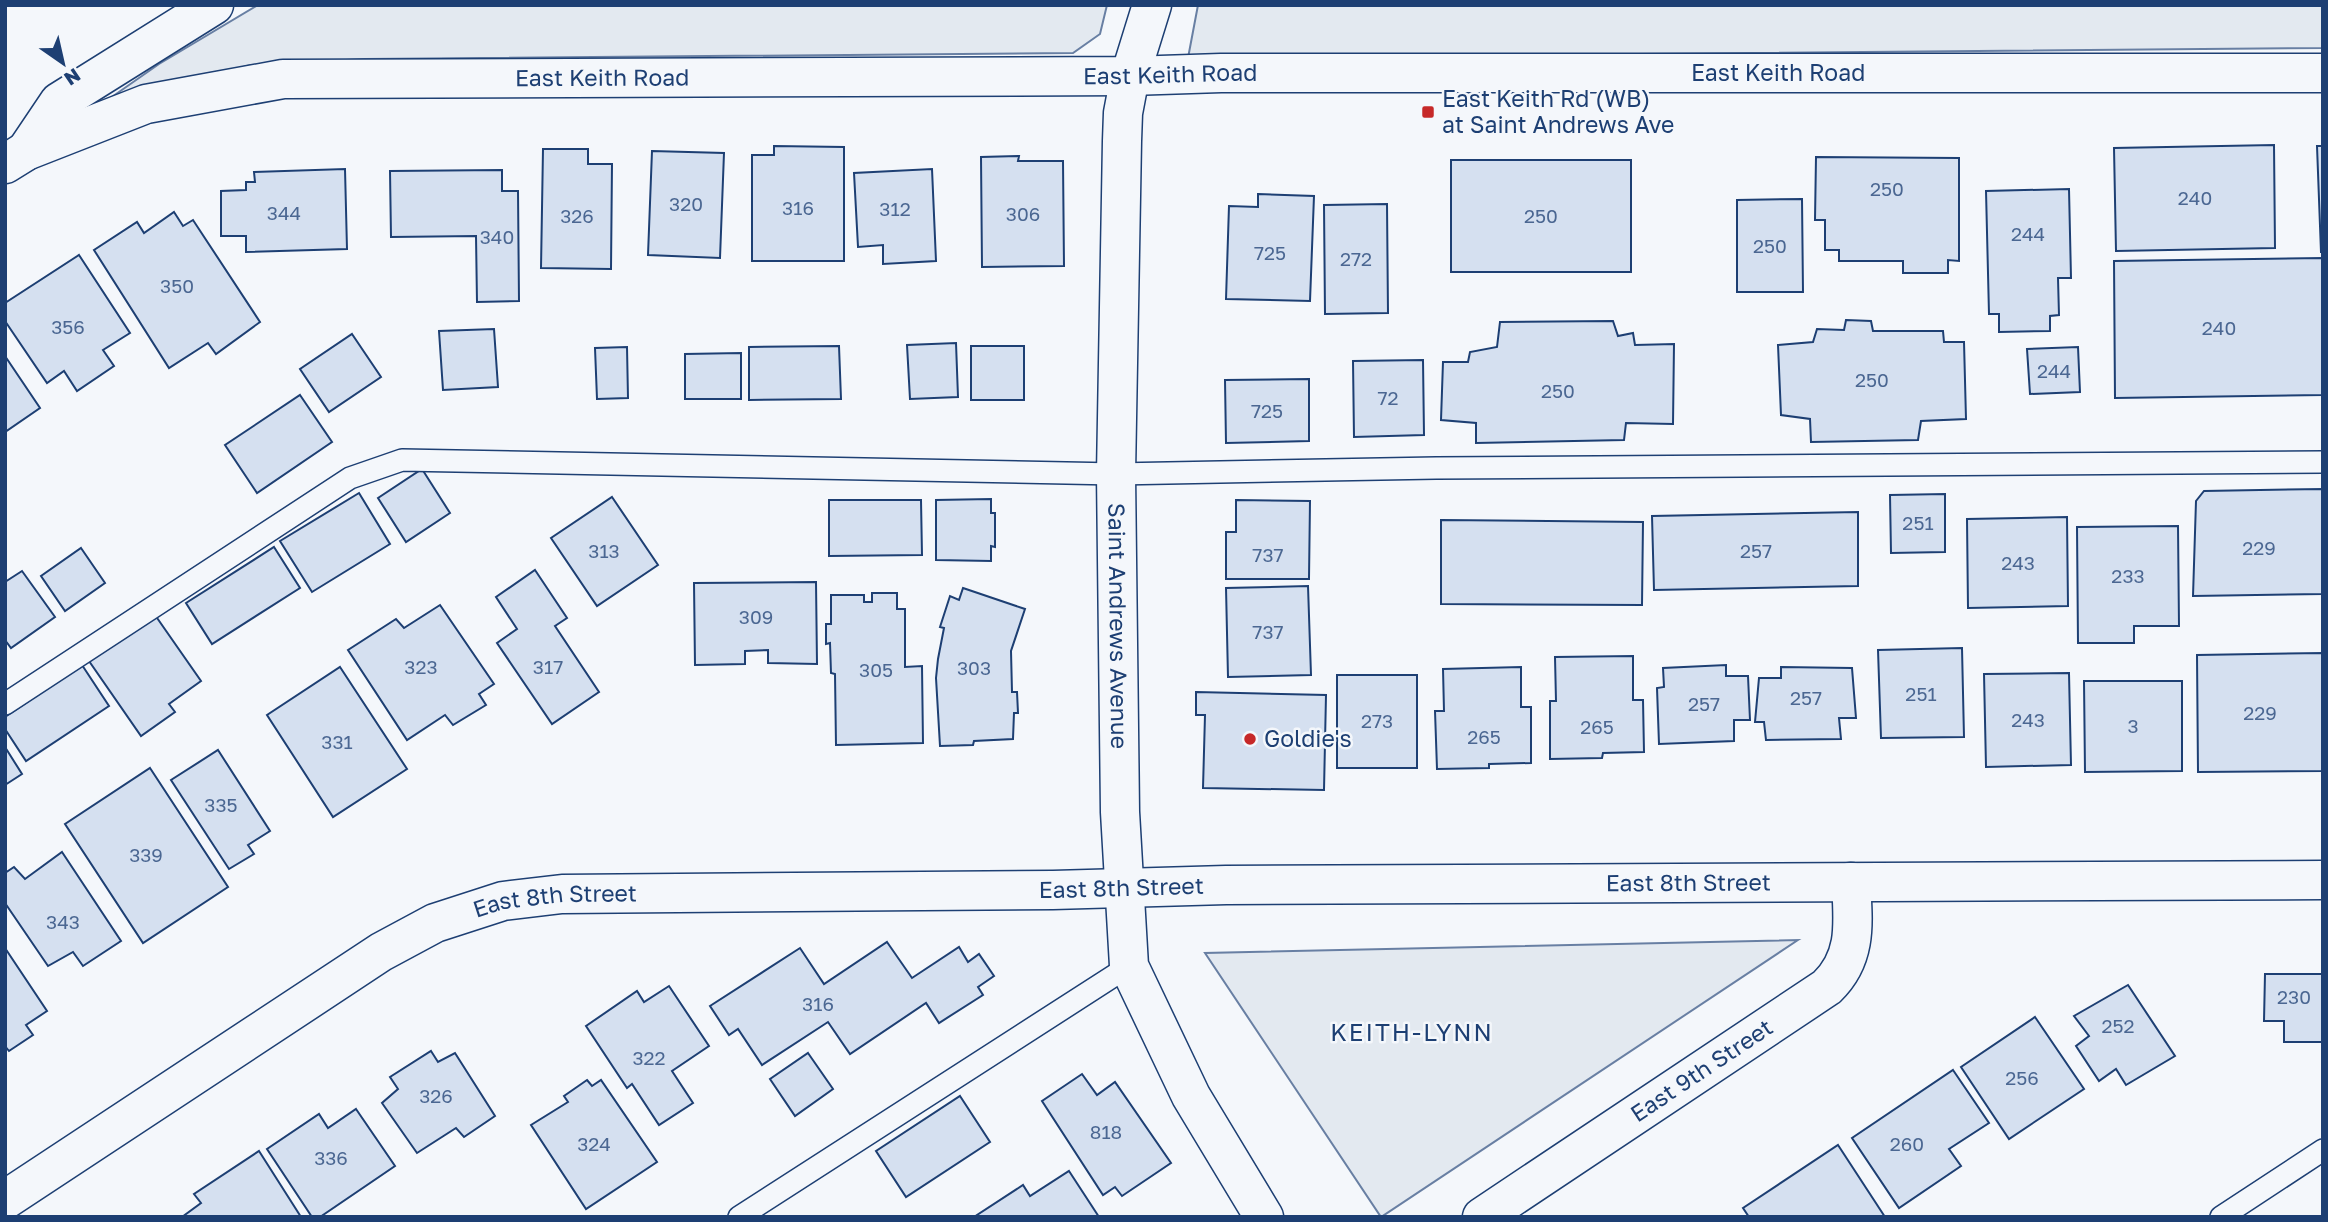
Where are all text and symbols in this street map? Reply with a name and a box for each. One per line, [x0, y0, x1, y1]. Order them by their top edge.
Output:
north arrow [28, 28, 98, 98]
street label: East Keith Road [1083, 58, 1257, 89]
street label: East Keith Road [1691, 58, 1865, 86]
street label: East Keith Road [515, 63, 689, 91]
text: N [60, 64, 85, 91]
place label: East Keith Rd (WB) at Saint Andrews Ave [1442, 84, 1674, 138]
marker: East Keith Rd (WB) at Saint Andrews Ave [1420, 104, 1436, 120]
house number: 250 [1870, 177, 1904, 200]
house number: 240 [2178, 186, 2212, 209]
house number: 320 [669, 192, 703, 215]
house number: 316 [782, 196, 814, 219]
house number: 312 [879, 197, 911, 220]
house number: 344 [267, 201, 301, 224]
house number: 306 [1006, 202, 1040, 225]
house number: 326 [560, 204, 594, 227]
house number: 250 [1524, 204, 1558, 227]
house number: 244 [2011, 222, 2045, 245]
house number: 340 [480, 225, 514, 248]
house number: 250 [1753, 234, 1787, 257]
house number: 725 [1254, 241, 1286, 264]
house number: 272 [1340, 247, 1372, 270]
house number: 350 [160, 274, 194, 297]
house number: 356 [51, 315, 85, 338]
house number: 240 [2202, 316, 2236, 339]
house number: 244 [2037, 359, 2071, 382]
house number: 250 [1855, 368, 1889, 391]
house number: 250 [1541, 379, 1575, 402]
house number: 72 [1377, 386, 1399, 409]
house number: 725 [1251, 399, 1283, 422]
street label: Saint Andrews Avenue [1103, 503, 1134, 749]
house number: 251 [1902, 511, 1934, 534]
house number: 229 [2242, 536, 2276, 559]
house number: 313 [588, 539, 620, 562]
house number: 257 [1740, 539, 1772, 562]
house number: 737 [1252, 543, 1284, 566]
house number: 243 [2001, 551, 2035, 574]
house number: 233 [2111, 564, 2145, 587]
house number: 309 [739, 605, 773, 628]
house number: 737 [1252, 620, 1284, 643]
house number: 323 [404, 655, 438, 678]
house number: 317 [533, 655, 563, 678]
house number: 303 [957, 656, 991, 679]
house number: 305 [859, 658, 893, 681]
house number: 251 [1905, 682, 1937, 705]
house number: 257 [1790, 686, 1822, 709]
house number: 257 [1688, 692, 1720, 715]
house number: 229 [2243, 701, 2277, 724]
house number: 243 [2011, 708, 2045, 731]
house number: 273 [1361, 709, 1393, 732]
house number: 3 [2127, 714, 2139, 737]
house number: 265 [1580, 715, 1614, 738]
place label: Goldie's [1264, 724, 1352, 752]
house number: 265 [1467, 725, 1501, 748]
house number: 331 [321, 730, 353, 753]
marker: Goldie's [1242, 731, 1258, 747]
house number: 335 [204, 793, 238, 816]
house number: 339 [129, 843, 163, 866]
street label: East 8th Street [1606, 868, 1771, 896]
street label: East 8th Street [1039, 871, 1204, 903]
street label: East 8th Street [469, 878, 637, 923]
house number: 343 [46, 910, 80, 933]
house number: 230 [2277, 985, 2311, 1008]
house number: 316 [802, 992, 834, 1015]
street label: East 9th Street [1625, 1012, 1778, 1127]
house number: 252 [2101, 1014, 2135, 1037]
district label: KEITH-LYNN [1330, 1017, 1494, 1046]
house number: 322 [632, 1046, 666, 1069]
house number: 256 [2005, 1066, 2039, 1089]
house number: 326 [419, 1084, 453, 1107]
house number: 818 [1090, 1120, 1122, 1143]
house number: 324 [577, 1132, 611, 1155]
house number: 260 [1890, 1132, 1924, 1155]
house number: 336 [314, 1146, 348, 1169]

